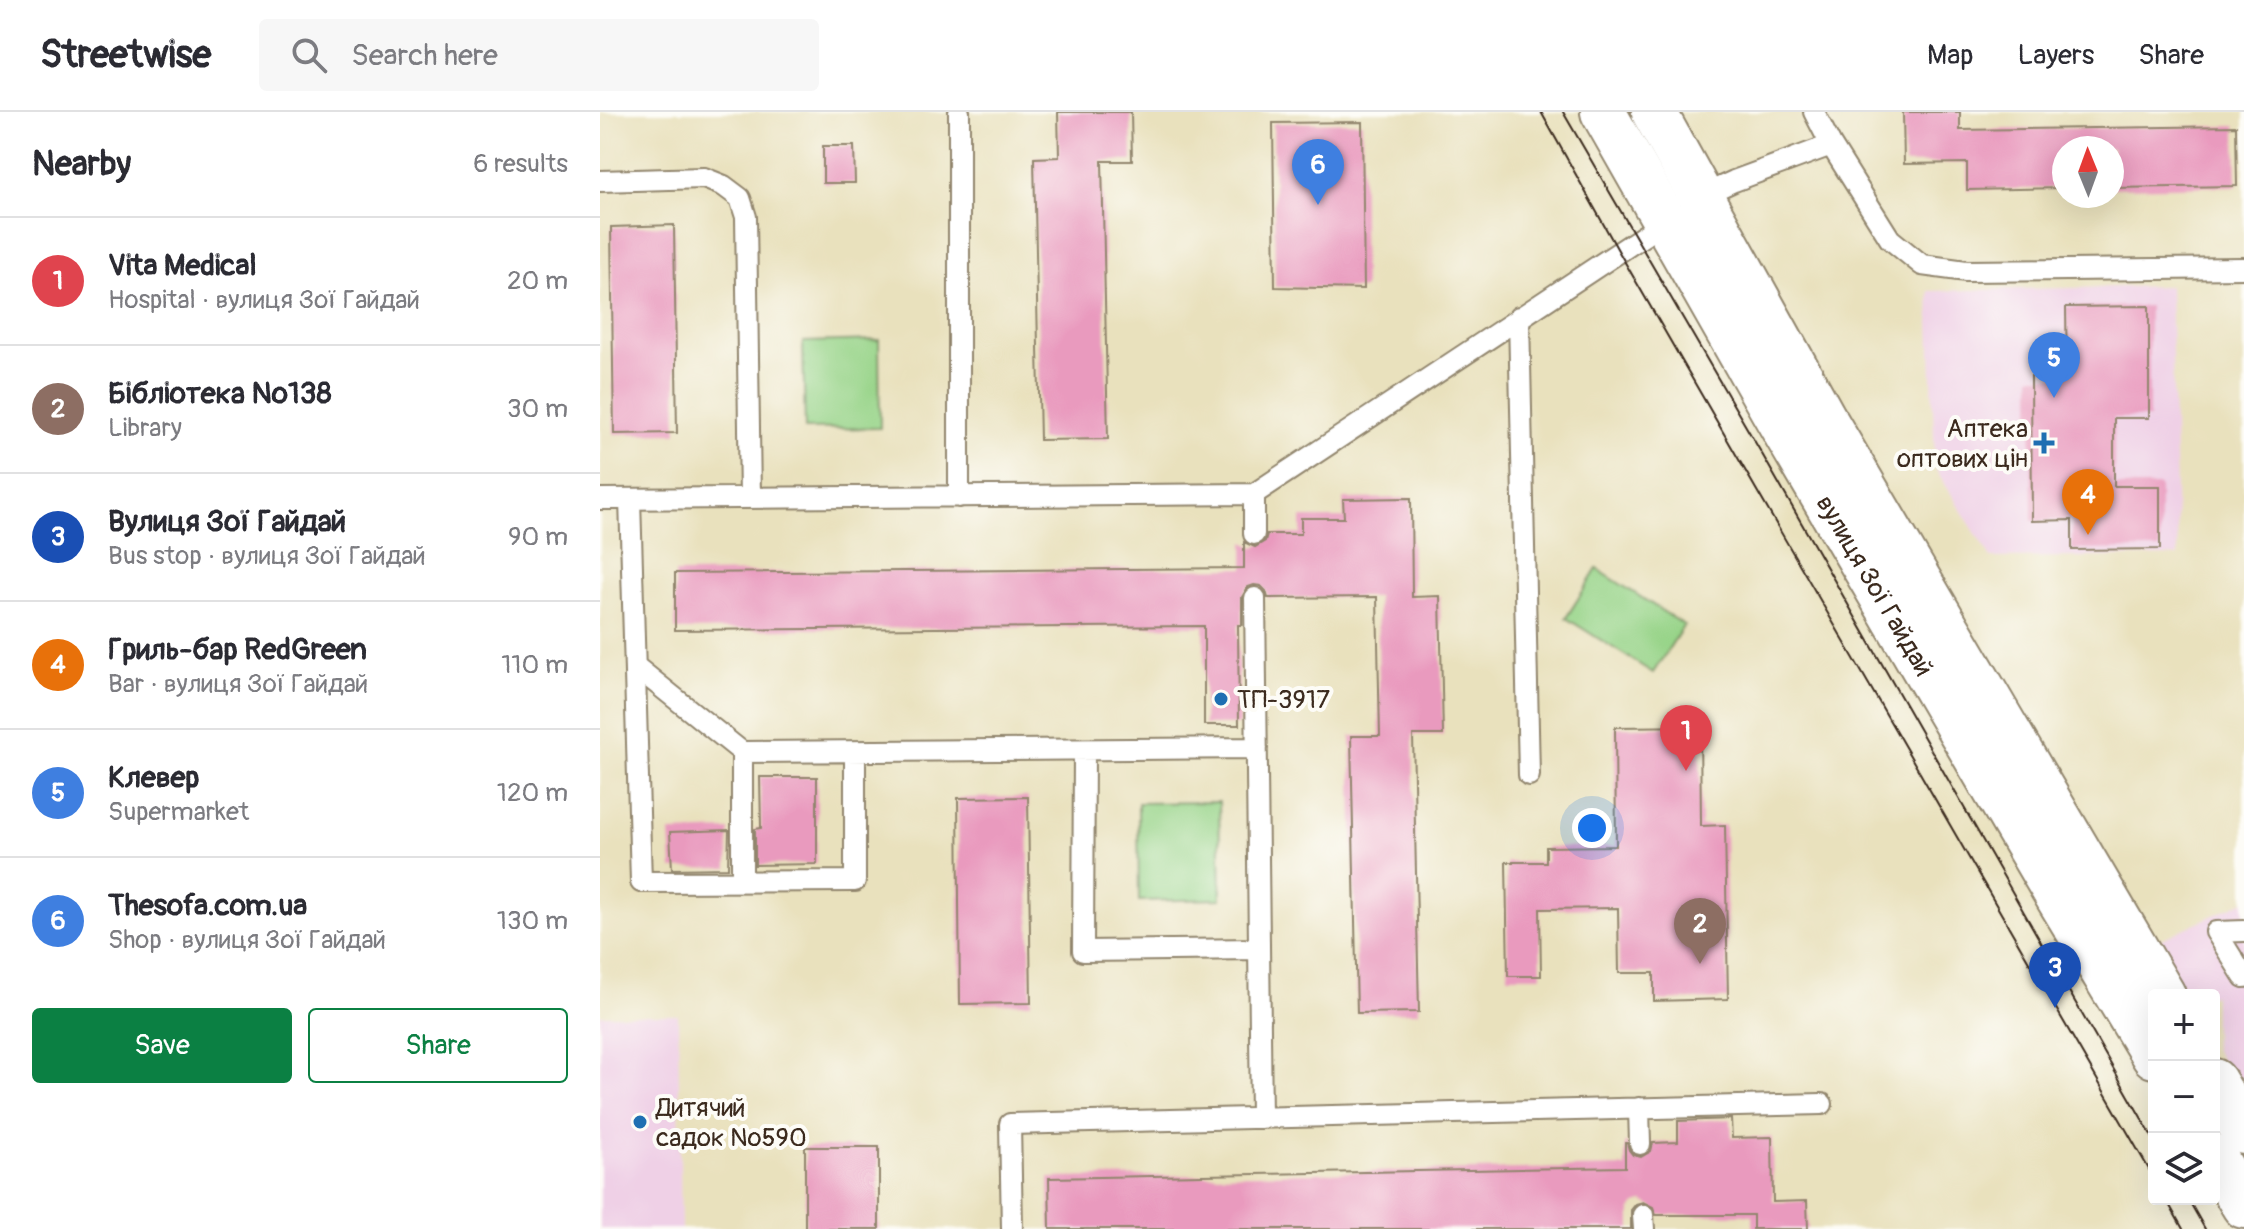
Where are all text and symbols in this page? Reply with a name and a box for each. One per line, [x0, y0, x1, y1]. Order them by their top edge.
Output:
search box [259, 19, 819, 91]
text: Streetwise [40, 31, 211, 79]
icon: search [287, 33, 331, 77]
text: Search here [351, 37, 498, 74]
text: Map [1927, 38, 1973, 73]
text: Layers [2017, 38, 2094, 73]
text: Share [2138, 38, 2204, 73]
north arrow [2052, 136, 2124, 208]
pin: 6 [1292, 139, 1344, 205]
text: Nearby [32, 143, 131, 186]
text: 6 results [473, 148, 568, 180]
text: Vita Medical [108, 247, 257, 284]
text: 1 [53, 265, 63, 297]
text: 20 m [507, 265, 568, 297]
text: Hospital · вулиця Зої Гайдай [108, 284, 420, 316]
pin: 5 [2028, 332, 2080, 398]
text: Бібліотека №138 [108, 375, 332, 412]
text: 2 [51, 393, 65, 425]
text: 30 m [507, 393, 568, 425]
text: Library [108, 412, 182, 444]
place label: Аптека оптових цін [1897, 413, 2028, 475]
marker: Аптека оптових цін [2035, 434, 2053, 452]
pin: 4 [2062, 469, 2114, 535]
street label: вулиця Зої Гайдай [1809, 490, 1940, 682]
text: Вулиця Зої Гайдай [108, 503, 346, 540]
text: 3 [51, 521, 65, 553]
text: 90 m [508, 521, 568, 553]
text: Bus stop · вулиця Зої Гайдай [108, 540, 426, 572]
text: Гриль-бар RedGreen [108, 631, 367, 668]
text: 4 [50, 649, 66, 681]
text: 110 m [501, 649, 568, 681]
text: Bar · вулиця Зої Гайдай [108, 668, 368, 700]
place label: ТП-3917 [1237, 684, 1330, 716]
marker: ТП-3917 [1212, 690, 1230, 708]
pin: 1 [1660, 705, 1712, 771]
text: Клевер [108, 759, 200, 796]
text: 5 [51, 777, 65, 809]
text: 120 m [497, 777, 568, 809]
text: Supermarket [108, 796, 249, 828]
your location [1572, 808, 1612, 848]
text: Thesofa.com.ua [108, 887, 307, 924]
pin: 2 [1674, 898, 1726, 964]
text: 6 [50, 905, 66, 937]
text: 130 m [497, 905, 568, 937]
text: Shop · вулиця Зої Гайдай [108, 924, 386, 956]
pin: 3 [2029, 942, 2081, 1008]
map controls [2148, 989, 2220, 1205]
button: + [2148, 989, 2220, 1061]
button: Save [32, 1008, 292, 1083]
button: Share [308, 1008, 568, 1083]
button: − [2148, 1061, 2220, 1133]
place label: Дитячий садок №590 [655, 1092, 807, 1154]
marker: Дитячий садок №590 [631, 1113, 649, 1131]
button: layers [2148, 1133, 2220, 1205]

